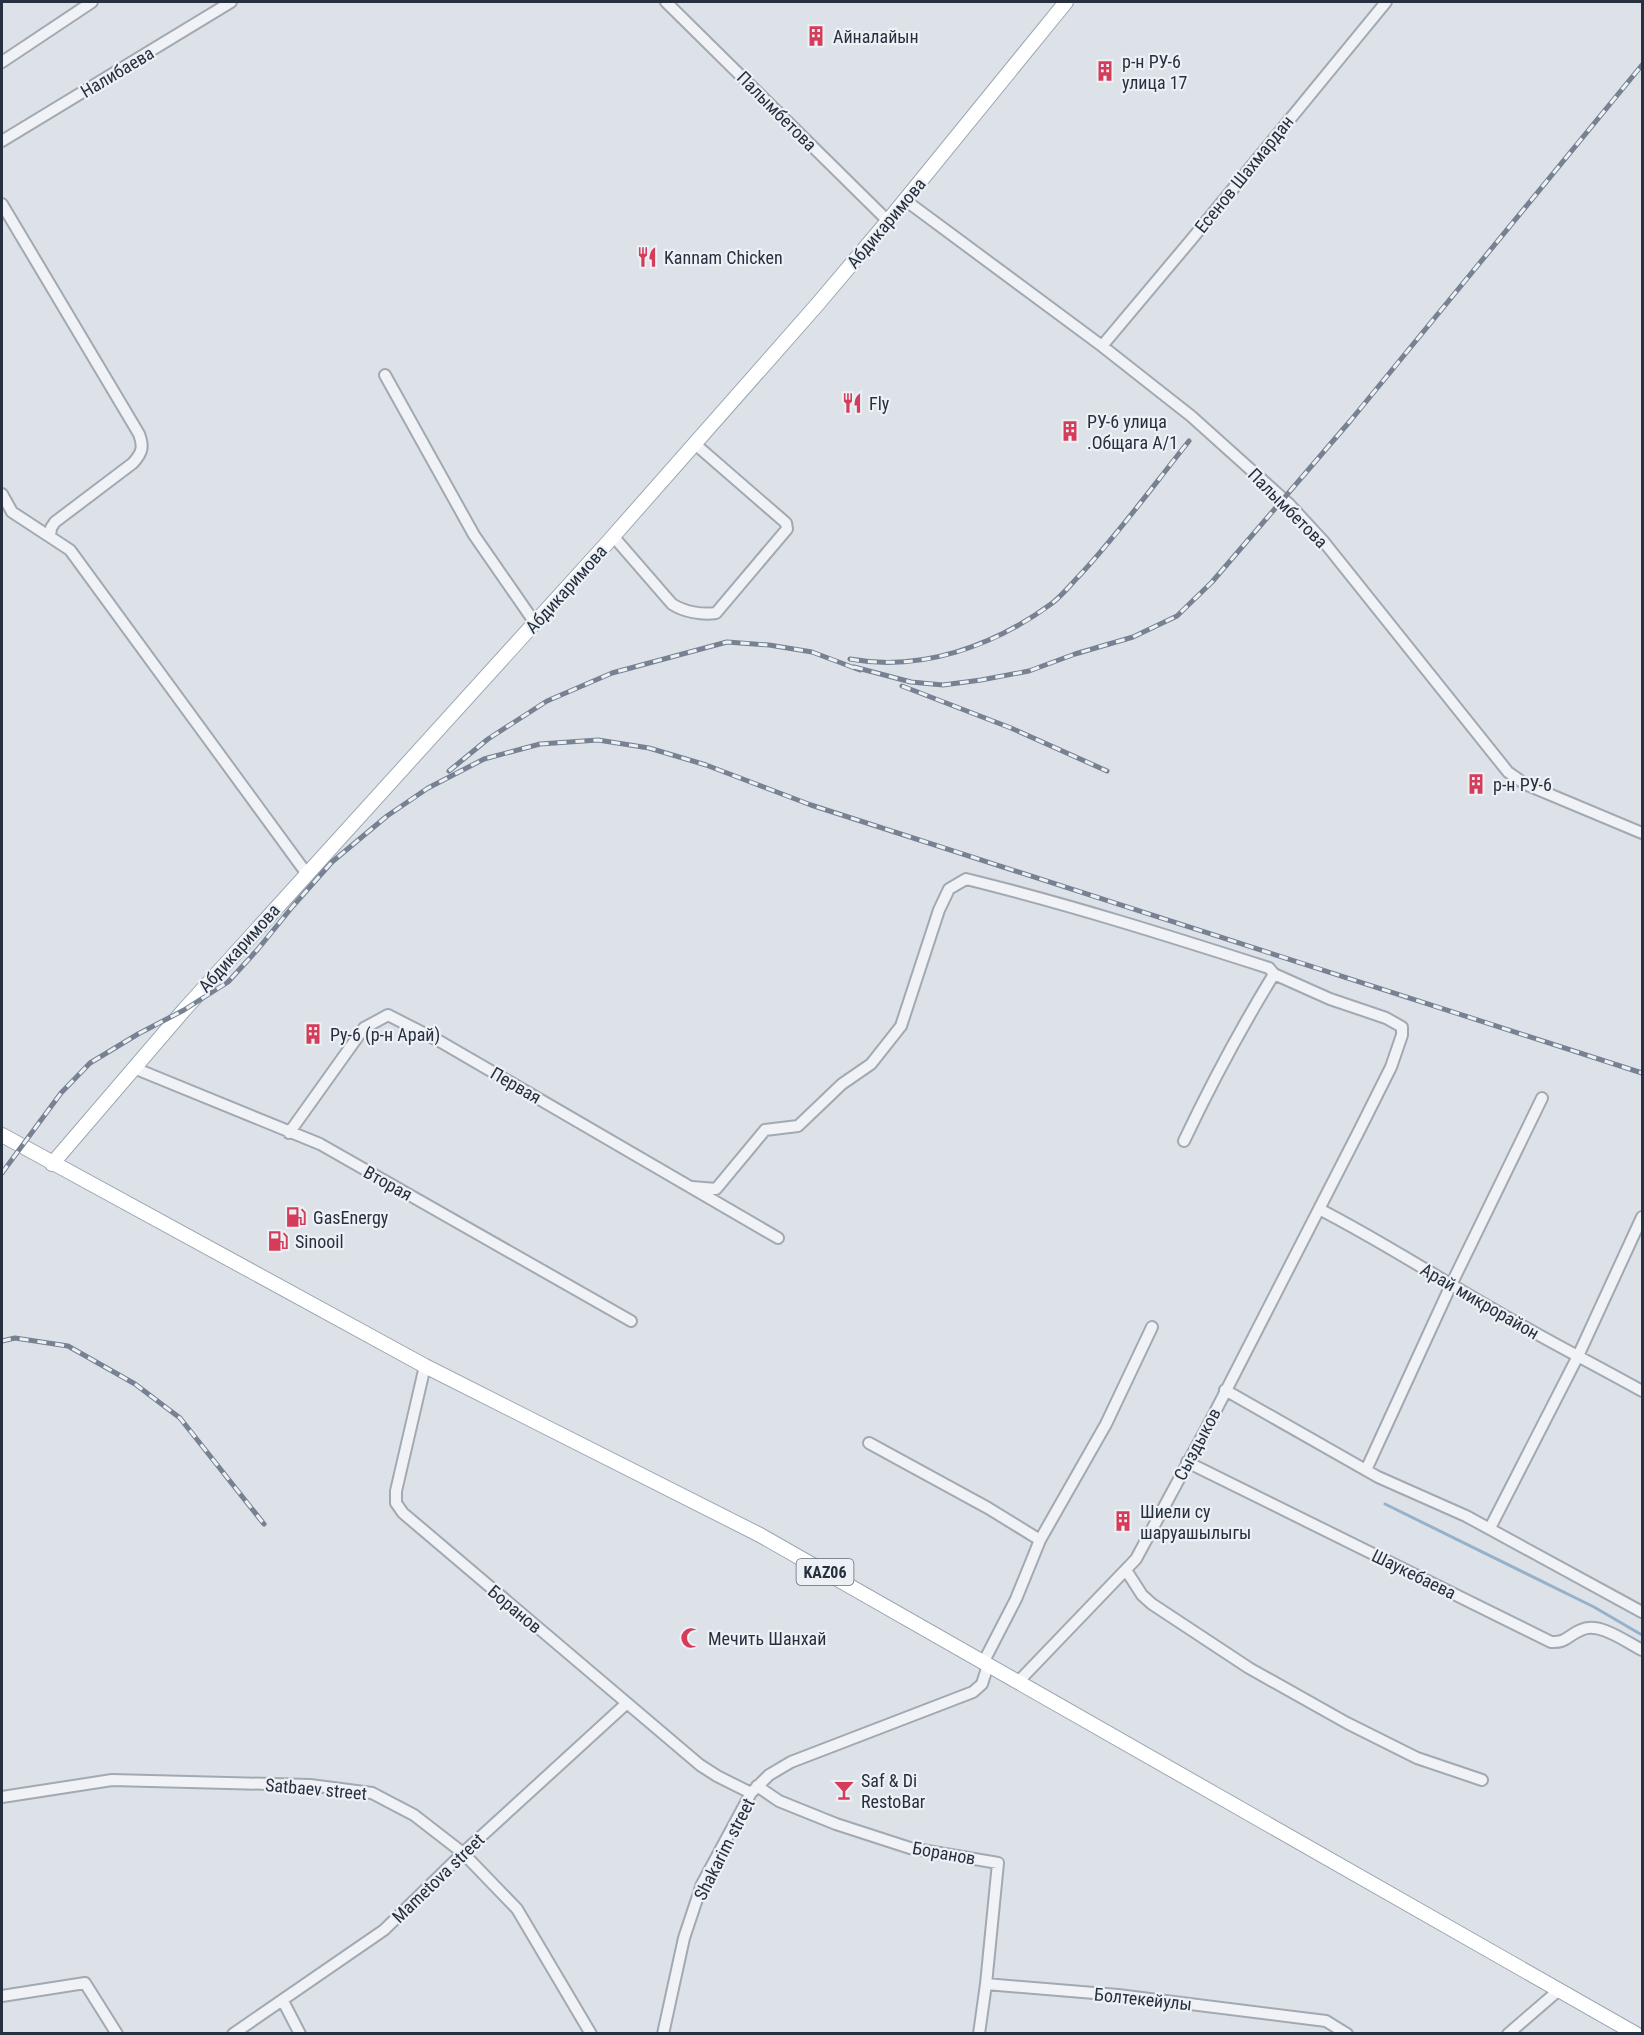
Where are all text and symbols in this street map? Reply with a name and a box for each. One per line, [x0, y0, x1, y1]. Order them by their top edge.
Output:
building icon: Айналайын [804, 24, 828, 48]
place label: Айналайын [833, 26, 919, 47]
street label: Налибаева [77, 42, 157, 102]
place label: р-н РУ-6 улица 17 [1122, 51, 1188, 93]
building icon: р-н РУ-6 улица 17 [1093, 59, 1117, 83]
street label: Палымбетова [733, 67, 821, 155]
street label: Есенов Шахмардан [1190, 111, 1298, 237]
street label: Абдикаримова [842, 174, 930, 272]
restaurant icon: Kannam Chicken [635, 245, 659, 269]
place label: Kannam Chicken [664, 247, 783, 268]
restaurant icon: Fly [840, 391, 864, 415]
place label: Fly [869, 393, 890, 414]
place label: РУ-6 улица .Общага А/1 [1087, 411, 1178, 453]
building icon: РУ-6 улица .Общага А/1 [1058, 419, 1082, 443]
street label: Палымбетова [1244, 464, 1332, 552]
street label: Абдикаримова [521, 541, 611, 637]
building icon: р-н РУ-6 [1464, 772, 1488, 796]
place label: р-н РУ-6 [1493, 774, 1552, 795]
street label: Абдикаримова [194, 900, 284, 996]
building icon: Ру-6 (р-н Арай) [301, 1022, 325, 1046]
place label: Ру-6 (р-н Арай) [330, 1024, 440, 1046]
street label: Первая [487, 1062, 545, 1108]
street label: Вторая [360, 1161, 416, 1205]
fuel station icon: GasEnergy [284, 1205, 308, 1229]
place label: GasEnergy [313, 1207, 389, 1228]
fuel station icon: Sinooil [266, 1229, 290, 1253]
place label: Sinooil [295, 1231, 344, 1252]
street label: Арай микрорайон [1417, 1259, 1543, 1343]
street label: Сыздыков [1169, 1404, 1225, 1484]
place label: Шиели су шаруашылыгы [1140, 1501, 1251, 1543]
building icon: Шиели су шаруашылыгы [1111, 1509, 1135, 1533]
street label: Шаукебаева [1368, 1545, 1460, 1603]
road number: KАZ06 [796, 1559, 854, 1585]
street label: Боранов [484, 1580, 546, 1638]
mosque icon: Мечить Шанхай [679, 1626, 703, 1650]
place label: Мечить Шанхай [708, 1628, 826, 1649]
place label: Saf & Di RestoBar [861, 1770, 926, 1812]
street label: Satbaev street [264, 1774, 368, 1804]
bar icon: Saf & Di RestoBar [832, 1778, 856, 1802]
street label: Shakarim street [689, 1794, 759, 1904]
street label: Mametova street [388, 1829, 488, 1927]
street label: Боранов [911, 1837, 977, 1869]
street label: Болтекейулы [1093, 1983, 1193, 2015]

